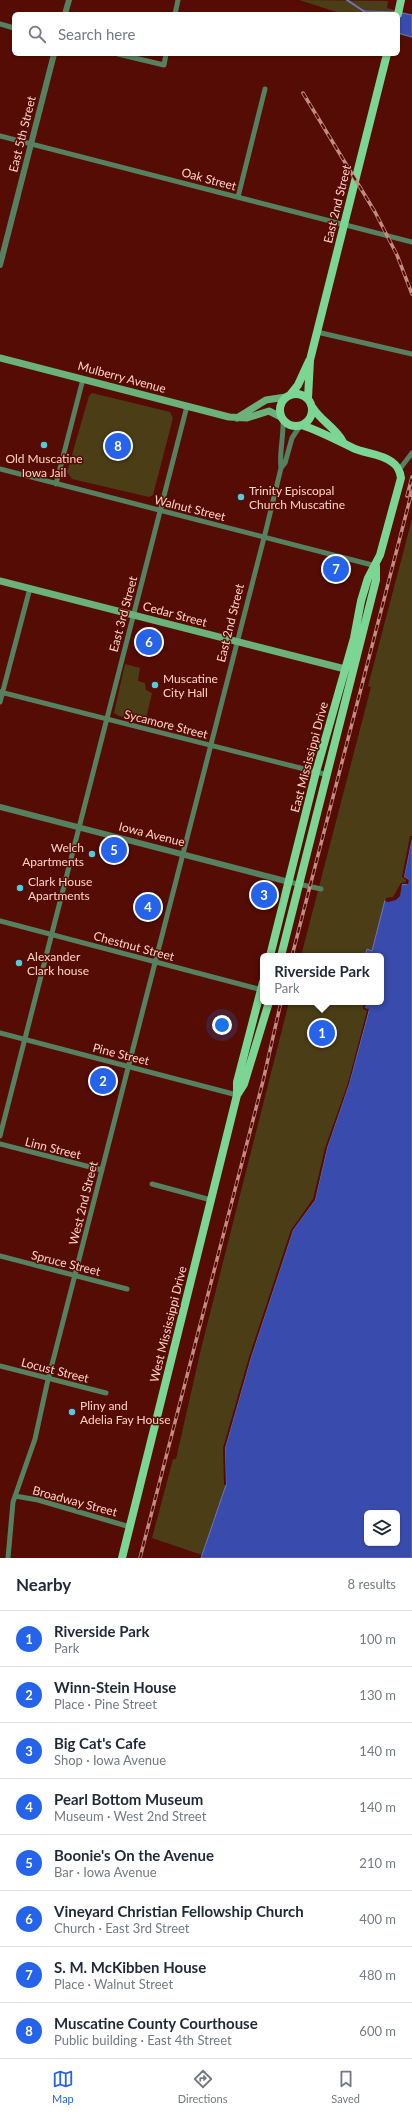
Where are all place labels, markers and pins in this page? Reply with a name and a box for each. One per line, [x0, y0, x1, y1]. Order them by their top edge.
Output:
pin: 8 [105, 431, 131, 461]
marker: Old Muscatine Iowa Jail [39, 440, 49, 450]
place label: Old Muscatine Iowa Jail [5, 451, 83, 480]
place label: Trinity Episcopal Church Muscatine [249, 483, 345, 512]
marker: Trinity Episcopal Church Muscatine [236, 492, 246, 502]
pin: 7 [323, 554, 349, 584]
pin: 6 [136, 627, 162, 657]
place label: Muscatine City Hall [163, 671, 218, 700]
marker: Muscatine City Hall [150, 680, 160, 690]
pin: 5 [101, 835, 127, 865]
place label: Welch Apartments [22, 840, 84, 869]
marker: Welch Apartments [87, 849, 97, 859]
place label: Clark House Apartments [28, 874, 92, 903]
pin: 3 [251, 880, 277, 910]
marker: Clark House Apartments [15, 883, 25, 893]
pin: 4 [135, 892, 161, 922]
place label: Alexander Clark house [27, 949, 89, 978]
marker: Alexander Clark house [14, 958, 24, 968]
pin: 1 [309, 1018, 335, 1048]
pin: 2 [90, 1066, 116, 1096]
place label: Pliny and Adelia Fay House [80, 1398, 171, 1427]
marker: Pliny and Adelia Fay House [67, 1407, 77, 1417]

